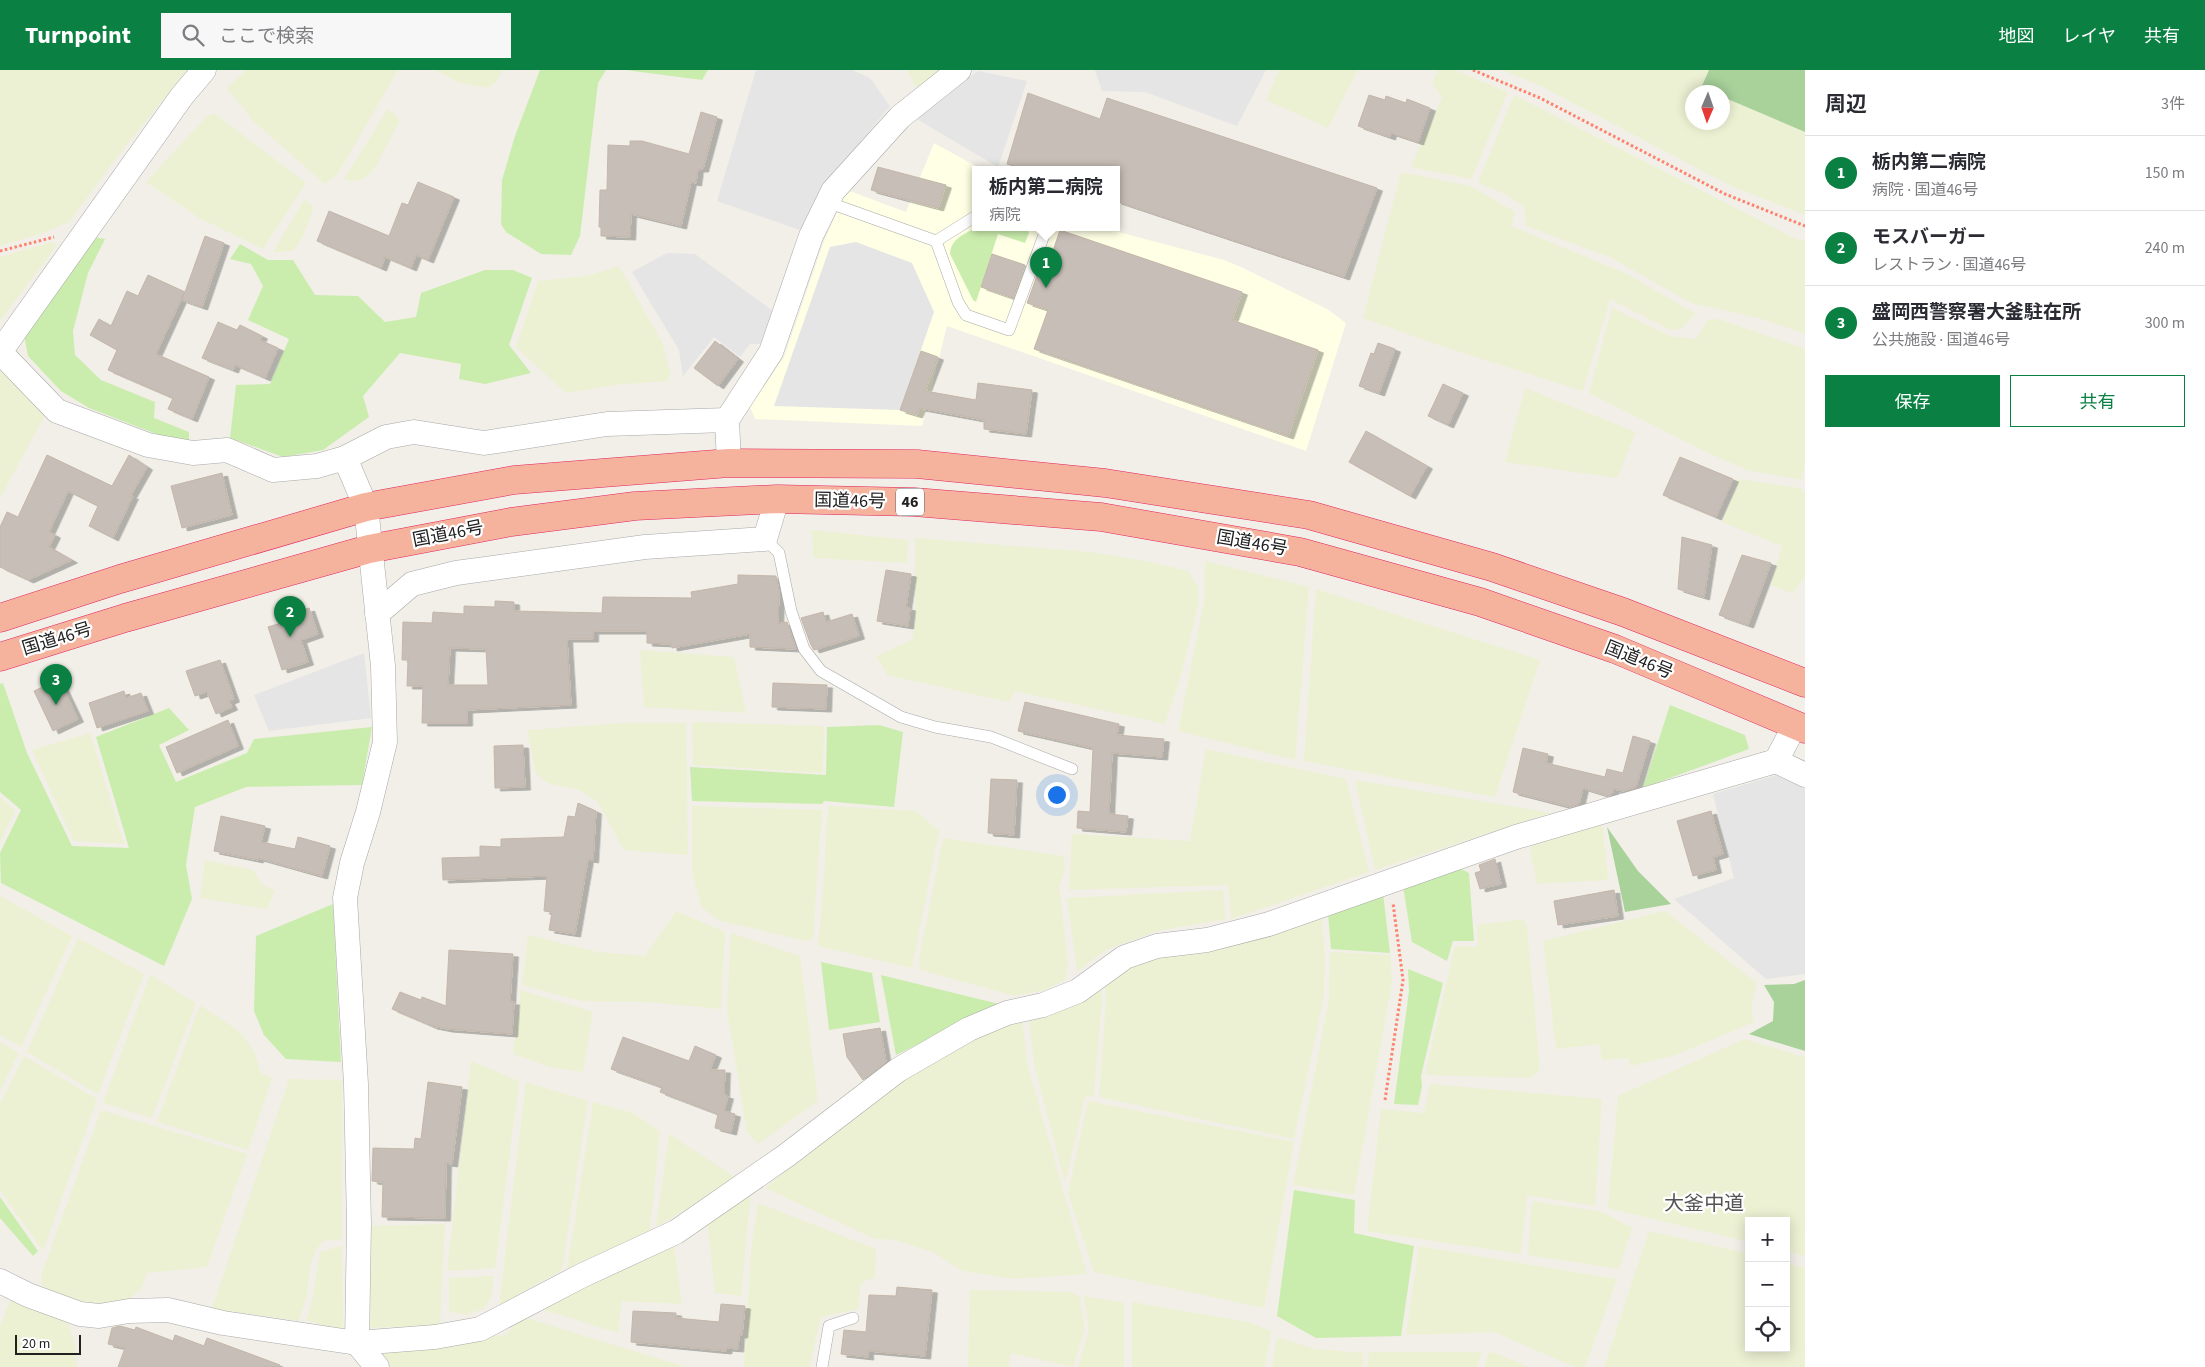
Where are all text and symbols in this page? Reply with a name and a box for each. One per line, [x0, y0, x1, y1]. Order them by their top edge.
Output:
search box [161, 13, 511, 58]
text: Turnpoint [25, 18, 131, 53]
icon: search [179, 21, 207, 49]
text: ここで検索 [219, 23, 314, 50]
text: 地図 [1999, 24, 2035, 49]
text: レイヤ [2063, 24, 2116, 49]
text: 共有 [2144, 24, 2180, 49]
north arrow [1685, 85, 1730, 130]
text: 周辺 [1825, 89, 1867, 119]
text: 3件 [2161, 93, 2185, 115]
text: 栃内第二病院 [1872, 149, 1986, 176]
text: 1 [1837, 162, 1845, 184]
text: 150 m [2145, 162, 2185, 184]
popup [972, 166, 1120, 231]
text: 栃内第二病院 [989, 174, 1103, 201]
text: 病院 · 国道46号 [1872, 179, 1978, 201]
text: 病院 [989, 204, 1021, 226]
text: モスバーガー [1872, 224, 1986, 251]
text: 2 [1837, 237, 1845, 259]
text: 240 m [2145, 237, 2185, 259]
pin: 1 [1030, 247, 1062, 288]
text: レストラン · 国道46号 [1872, 254, 2026, 276]
text: 盛岡西警察署大釜駐在所 [1872, 299, 2081, 326]
text: 3 [1837, 312, 1845, 334]
text: 300 m [2145, 312, 2185, 334]
text: 公共施設 · 国道46号 [1872, 329, 2010, 351]
button: 保存 [1825, 375, 2000, 427]
button: 共有 [2010, 375, 2185, 427]
street label: 国道46号 [814, 488, 886, 514]
road number: 46 [896, 488, 924, 516]
street label: 国道46号 [410, 515, 486, 553]
street label: 国道46号 [1214, 524, 1290, 562]
pin: 2 [274, 596, 306, 637]
street label: 国道46号 [19, 617, 95, 661]
street label: 国道46号 [1601, 635, 1677, 685]
pin: 3 [40, 664, 72, 705]
your location [1044, 782, 1070, 808]
district label: 大釜中道 [1664, 1190, 1744, 1218]
map controls [1745, 1217, 1790, 1352]
button: + [1745, 1217, 1790, 1262]
button: − [1745, 1262, 1790, 1307]
button: locate [1745, 1307, 1790, 1352]
scale bar [15, 1332, 81, 1355]
text: 20 m [22, 1334, 50, 1354]

